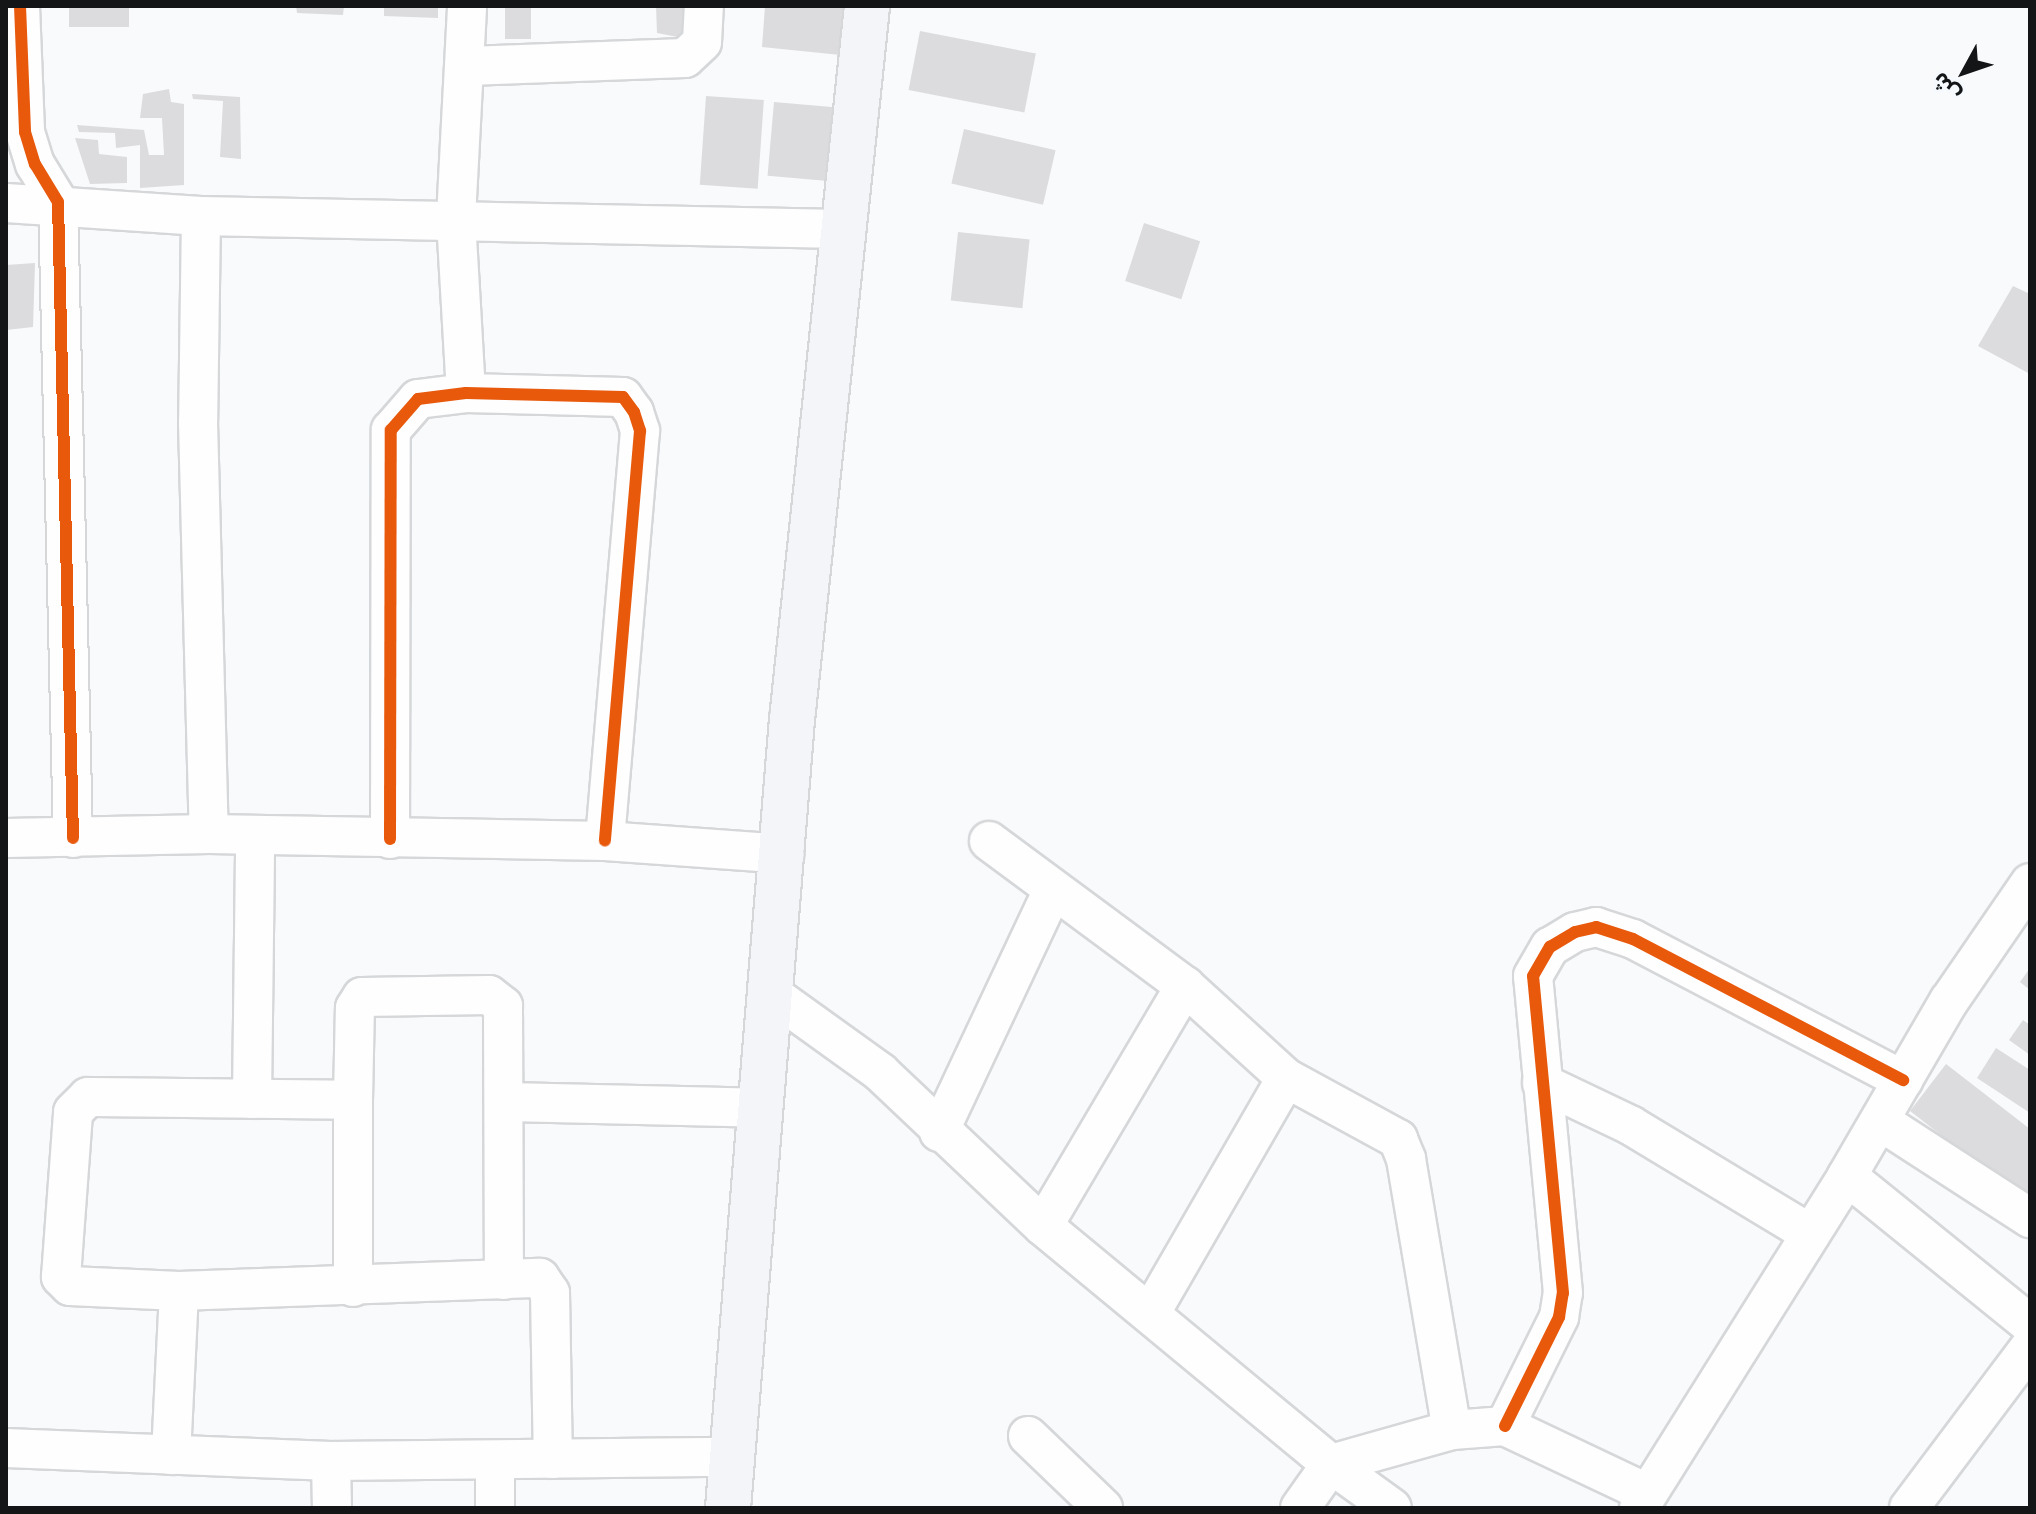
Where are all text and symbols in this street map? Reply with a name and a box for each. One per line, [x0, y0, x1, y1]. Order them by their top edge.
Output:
north arrow [1924, 32, 2004, 112]
text: ش [1924, 66, 1967, 109]

